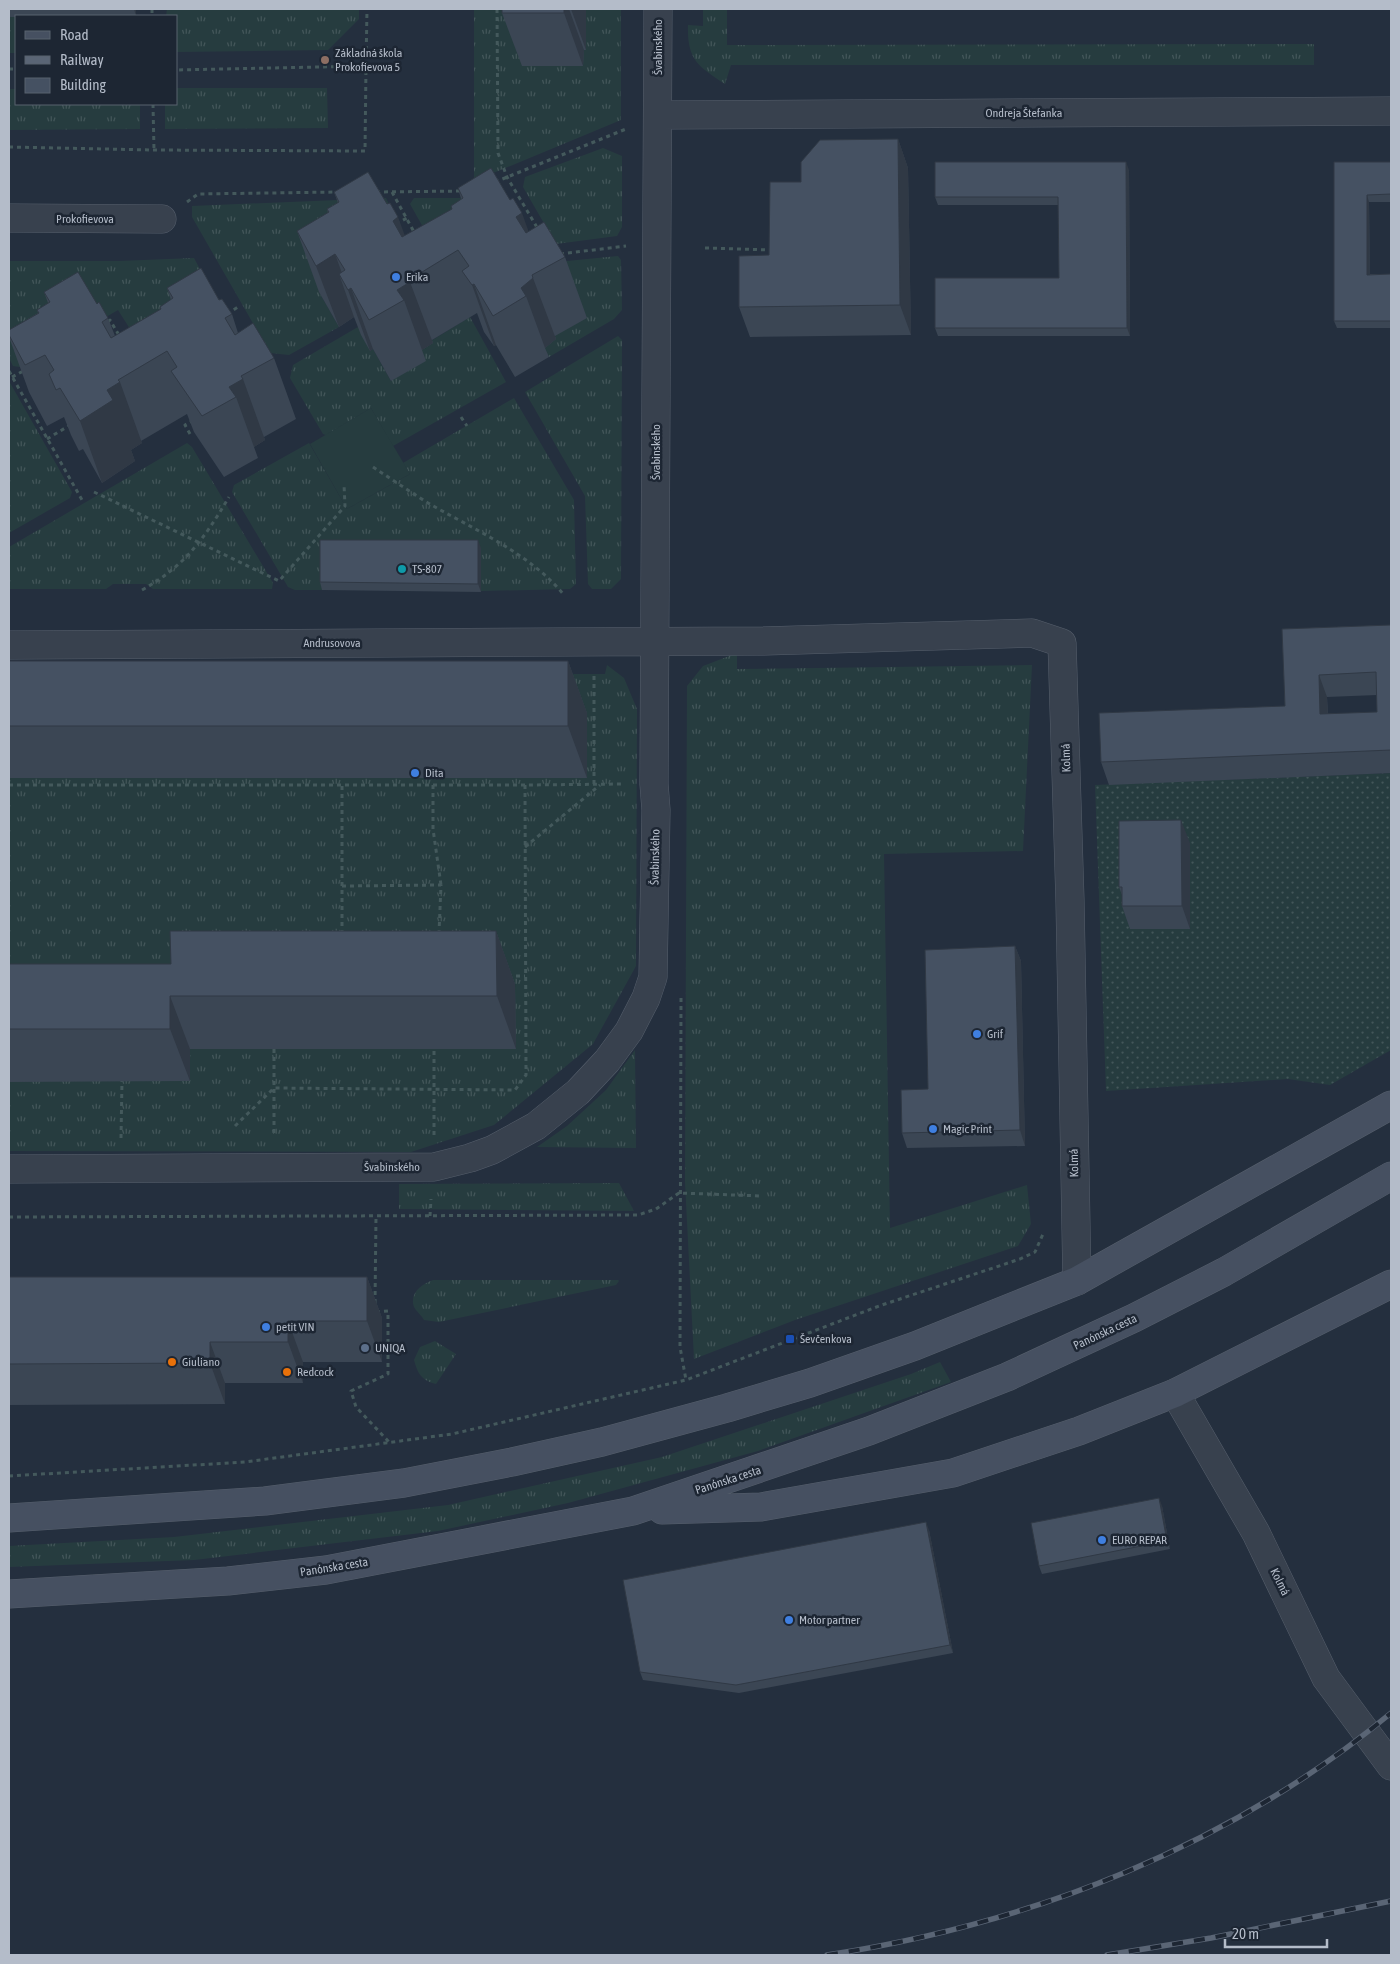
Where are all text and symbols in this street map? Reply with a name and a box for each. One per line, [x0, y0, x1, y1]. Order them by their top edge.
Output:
legend [15, 15, 178, 105]
street label: Švabinského [651, 19, 665, 75]
text: Road [60, 26, 89, 43]
place label: Základná škola Prokofievova 5 [335, 46, 402, 74]
text: Railway [60, 51, 104, 68]
marker: Základná škola Prokofievova 5 [319, 54, 331, 66]
text: Building [60, 76, 106, 93]
street label: Ondreja Štefanka [986, 106, 1062, 120]
street label: Prokofievova [56, 212, 114, 226]
place label: Erika [406, 270, 428, 284]
marker: Erika [390, 271, 402, 283]
street label: Švabinského [649, 424, 663, 480]
place label: TS-807 [412, 562, 443, 576]
marker: TS-807 [396, 563, 408, 575]
street label: Andrusovova [303, 636, 361, 650]
street label: Kolmá [1059, 743, 1073, 773]
place label: Dita [425, 766, 444, 780]
marker: Dita [409, 767, 421, 779]
street label: Švabinského [648, 829, 662, 885]
place label: Grif [987, 1027, 1004, 1041]
marker: Grif [971, 1028, 983, 1040]
place label: Magic Print [943, 1122, 993, 1136]
marker: Magic Print [927, 1123, 939, 1135]
street label: Kolmá [1067, 1149, 1081, 1177]
street label: Švabinského [364, 1160, 420, 1174]
street label: Panónska cesta [1071, 1311, 1139, 1353]
place label: petit VIN [276, 1320, 314, 1334]
marker: petit VIN [260, 1321, 272, 1333]
place label: Ševčenkova [800, 1332, 852, 1346]
marker: Ševčenkova [784, 1333, 796, 1345]
place label: UNIQA [375, 1341, 405, 1355]
marker: UNIQA [359, 1342, 371, 1354]
place label: Giuliano [182, 1355, 220, 1369]
marker: Giuliano [166, 1356, 178, 1368]
place label: Redcock [297, 1365, 335, 1379]
marker: Redcock [281, 1366, 293, 1378]
street label: Panónska cesta [693, 1463, 763, 1497]
place label: EURO REPAR [1112, 1533, 1167, 1547]
marker: EURO REPAR [1096, 1534, 1108, 1546]
street label: Panónska cesta [299, 1555, 369, 1579]
street label: Kolmá [1267, 1566, 1293, 1598]
place label: Motor partner [799, 1613, 860, 1627]
marker: Motor partner [783, 1614, 795, 1626]
scale bar [1225, 1916, 1328, 1948]
text: 20 m [1232, 1925, 1259, 1942]

